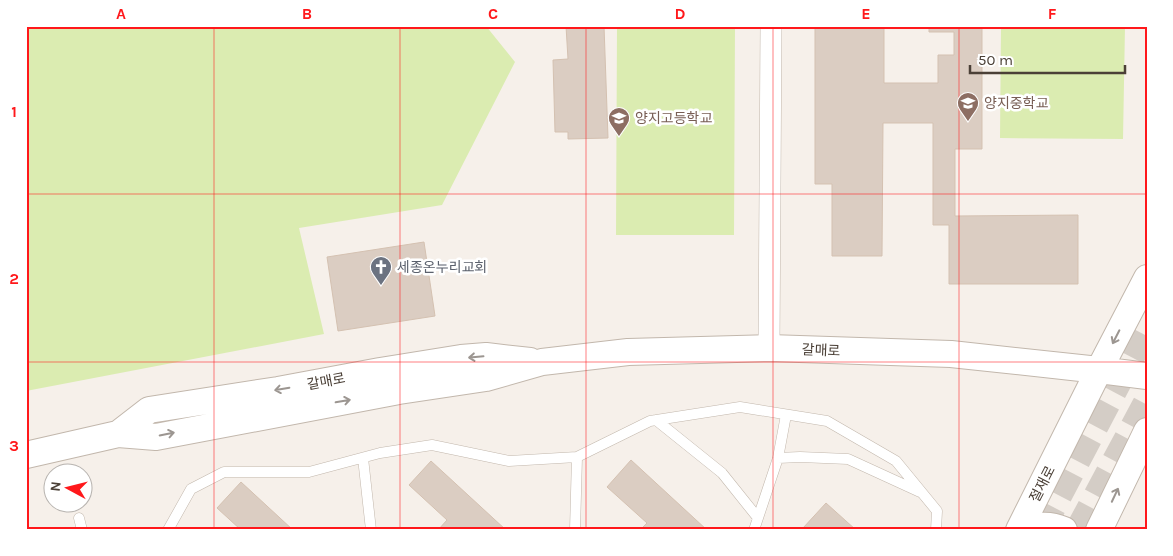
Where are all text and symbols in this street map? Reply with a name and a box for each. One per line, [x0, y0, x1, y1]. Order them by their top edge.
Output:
text: A [116, 4, 126, 23]
text: B [302, 4, 312, 23]
text: C [488, 4, 498, 23]
text: D [675, 4, 686, 23]
text: E [861, 4, 871, 23]
text: F [1048, 4, 1057, 23]
scale bar [970, 42, 1126, 74]
text: 50 m [978, 51, 1013, 69]
school or university icon: 양지중학교 [956, 91, 980, 122]
place label: 양지중학교 [984, 95, 1049, 112]
text: 1 [11, 102, 17, 121]
school or university icon: 양지고등학교 [607, 106, 631, 137]
place label: 양지고등학교 [635, 110, 712, 127]
church icon: 세종온누리교회 [369, 255, 393, 286]
place label: 세종온누리교회 [397, 259, 487, 276]
text: 2 [9, 269, 19, 288]
one-way arrow [1111, 329, 1120, 344]
street label: 갈매로 [801, 341, 841, 360]
one-way arrow [469, 352, 485, 361]
street label: 갈매로 [306, 369, 347, 394]
one-way arrow [274, 385, 290, 395]
one-way arrow [335, 395, 351, 405]
one-way arrow [158, 429, 174, 439]
text: 3 [9, 436, 19, 455]
street label: 절재로 [1026, 463, 1059, 505]
north arrow [42, 464, 92, 514]
text: N [47, 480, 65, 492]
one-way arrow [1111, 488, 1121, 503]

